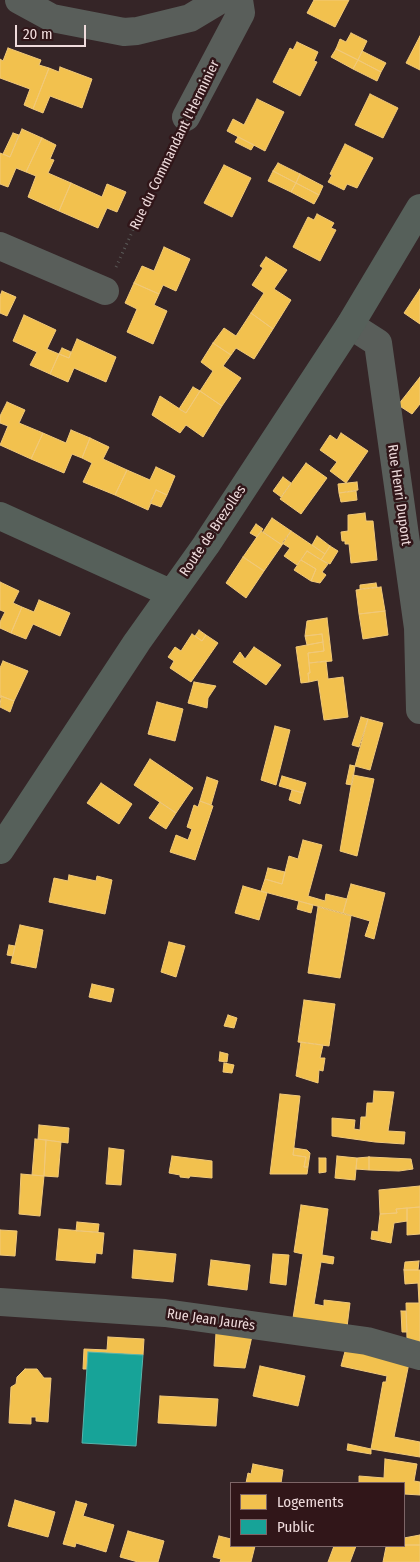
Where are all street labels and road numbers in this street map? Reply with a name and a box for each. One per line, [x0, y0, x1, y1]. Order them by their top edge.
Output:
street label: Rue du Commandant l'Herminier [127, 58, 223, 232]
street label: Rue Henri Dupont [384, 443, 414, 547]
street label: Route de Brezolles [176, 482, 250, 580]
street label: Rue Jean Jaurès [166, 1306, 256, 1334]

